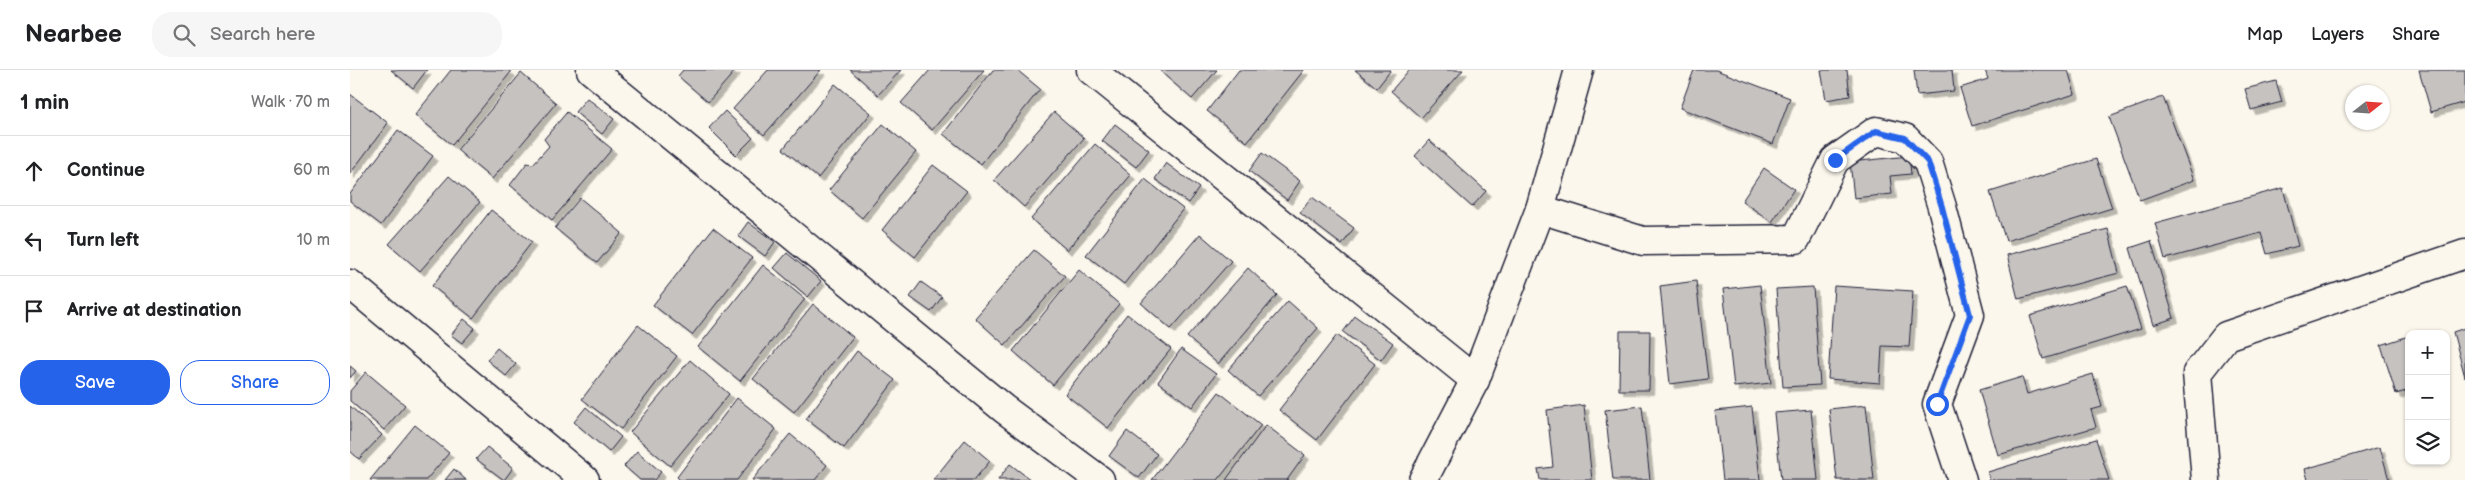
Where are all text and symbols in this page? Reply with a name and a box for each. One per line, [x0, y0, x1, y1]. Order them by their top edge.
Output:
search box [152, 12, 502, 57]
text: Nearbee [25, 20, 122, 49]
icon: search [170, 21, 198, 49]
text: Search here [210, 23, 315, 46]
text: Map [2247, 24, 2283, 45]
text: Layers [2311, 24, 2364, 45]
text: Share [2392, 24, 2440, 45]
north arrow [2345, 85, 2390, 130]
text: 1 min [20, 90, 69, 115]
text: Walk · 70 m [251, 93, 330, 112]
route end [1824, 149, 1847, 172]
icon: ahead [20, 157, 48, 185]
text: Continue [67, 159, 145, 182]
text: 60 m [293, 161, 330, 180]
icon: left [20, 227, 48, 255]
text: Turn left [67, 229, 139, 252]
text: 10 m [297, 231, 330, 250]
icon: arrive [20, 297, 48, 325]
text: Arrive at destination [67, 299, 242, 322]
map controls [2405, 330, 2450, 465]
button: + [2405, 330, 2450, 375]
button: Save [20, 360, 170, 405]
button: Share [180, 360, 330, 405]
button: − [2405, 375, 2450, 420]
route start [1926, 393, 1949, 416]
button: layers [2405, 420, 2450, 465]

